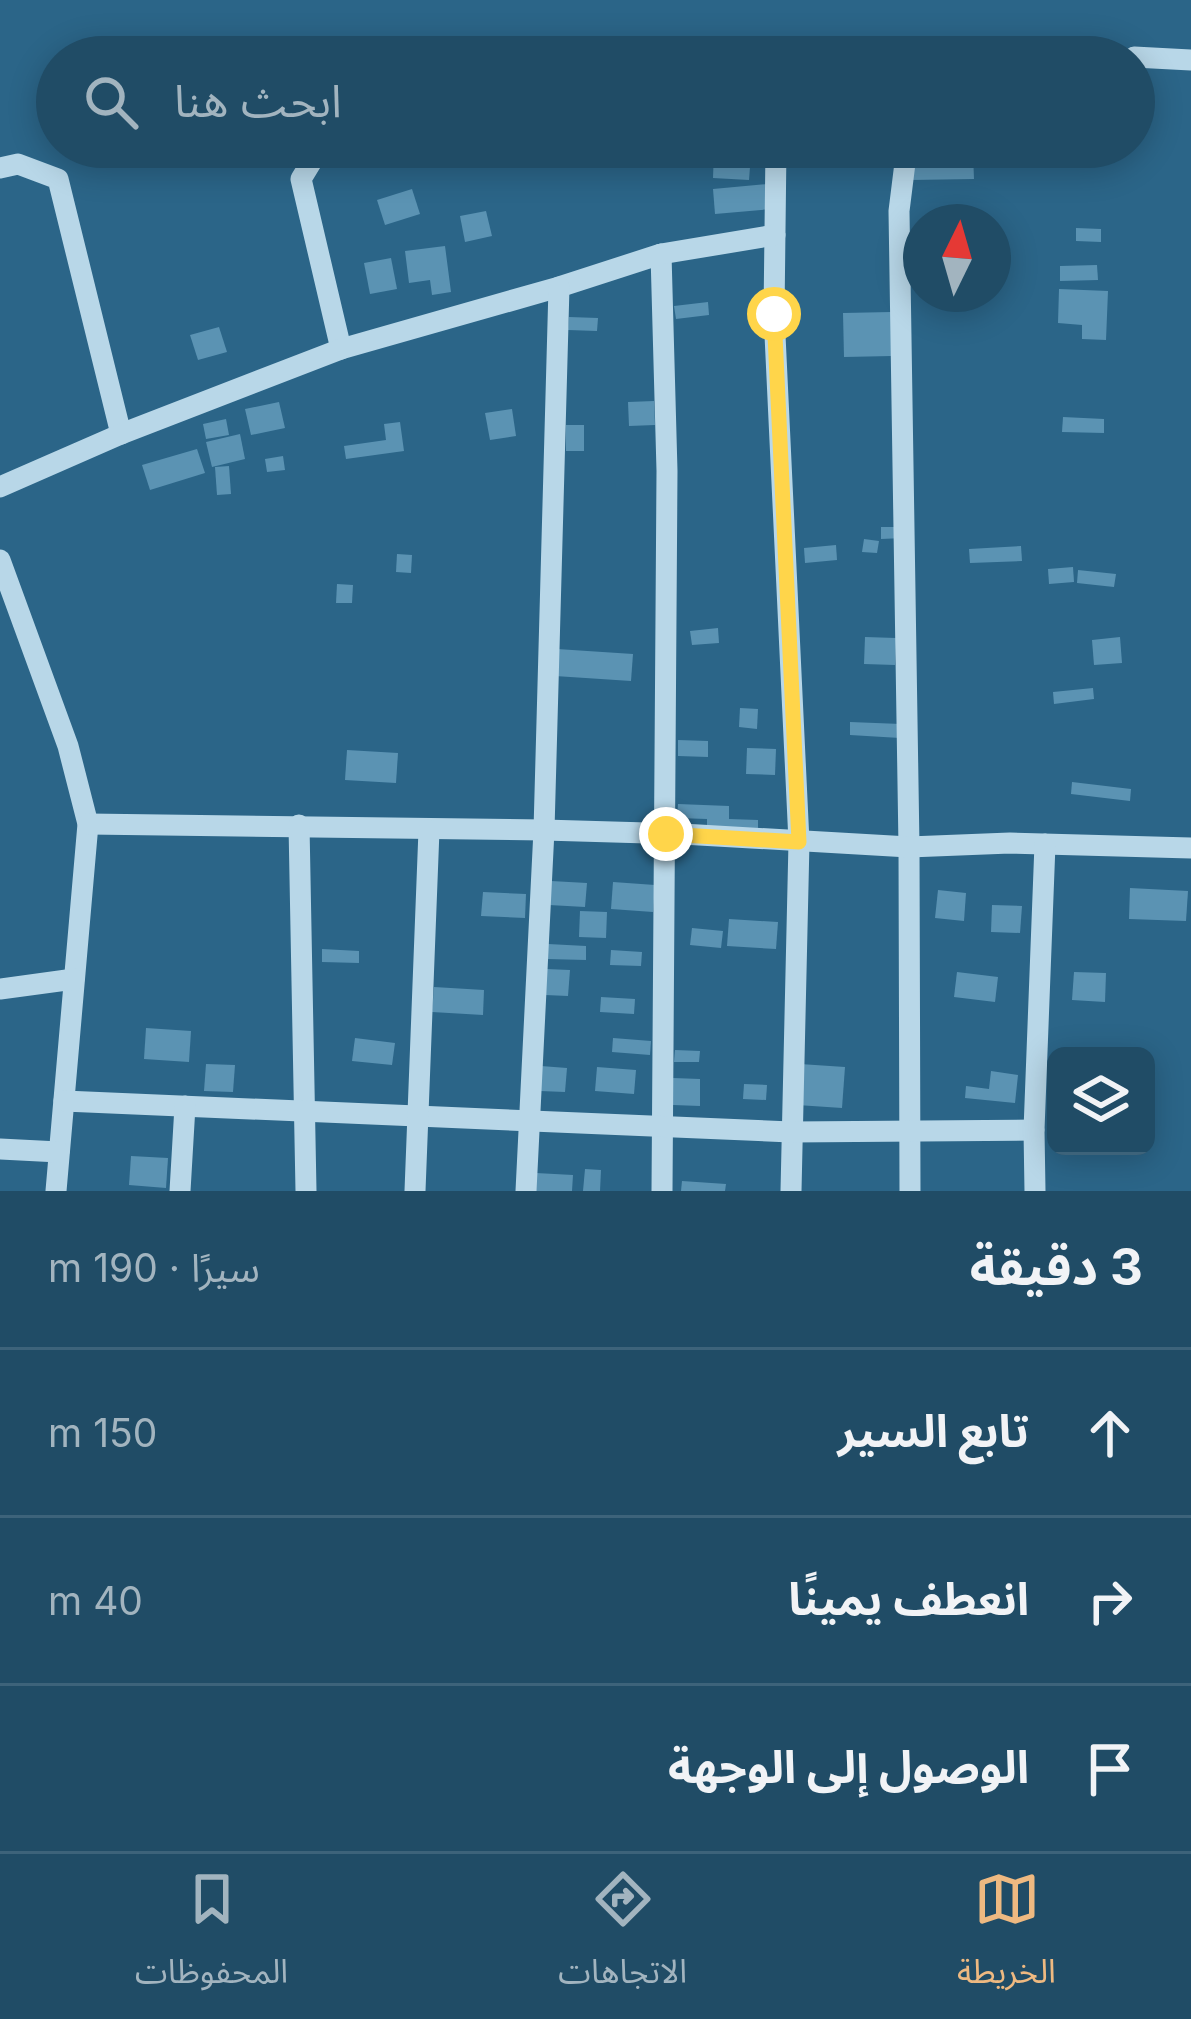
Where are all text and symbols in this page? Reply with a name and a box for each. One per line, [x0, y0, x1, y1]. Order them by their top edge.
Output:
search box [36, 36, 1155, 168]
icon: search [78, 69, 144, 135]
text: ابحث هنا [174, 73, 342, 128]
north arrow [903, 204, 1011, 312]
route start [747, 287, 801, 341]
route end [639, 807, 693, 861]
map controls [1047, 1047, 1155, 1155]
button: layers [1047, 1047, 1155, 1155]
text: 3 دقيقة [970, 1236, 1143, 1297]
text: سيرًا · 190 m [48, 1244, 260, 1291]
icon: ahead [1077, 1400, 1143, 1466]
text: تابع السير [838, 1403, 1029, 1458]
text: 150 m [48, 1409, 157, 1456]
icon: right [1077, 1568, 1143, 1634]
text: انعطف يمينًا [788, 1571, 1029, 1626]
text: 40 m [48, 1577, 143, 1624]
icon: arrive [1077, 1736, 1143, 1802]
text: الوصول إلى الوجهة [668, 1739, 1029, 1794]
tab: المحفوظات [135, 1866, 288, 2007]
tab: الاتجاهات [558, 1866, 687, 2007]
tab: الخريطة [957, 1866, 1056, 2007]

